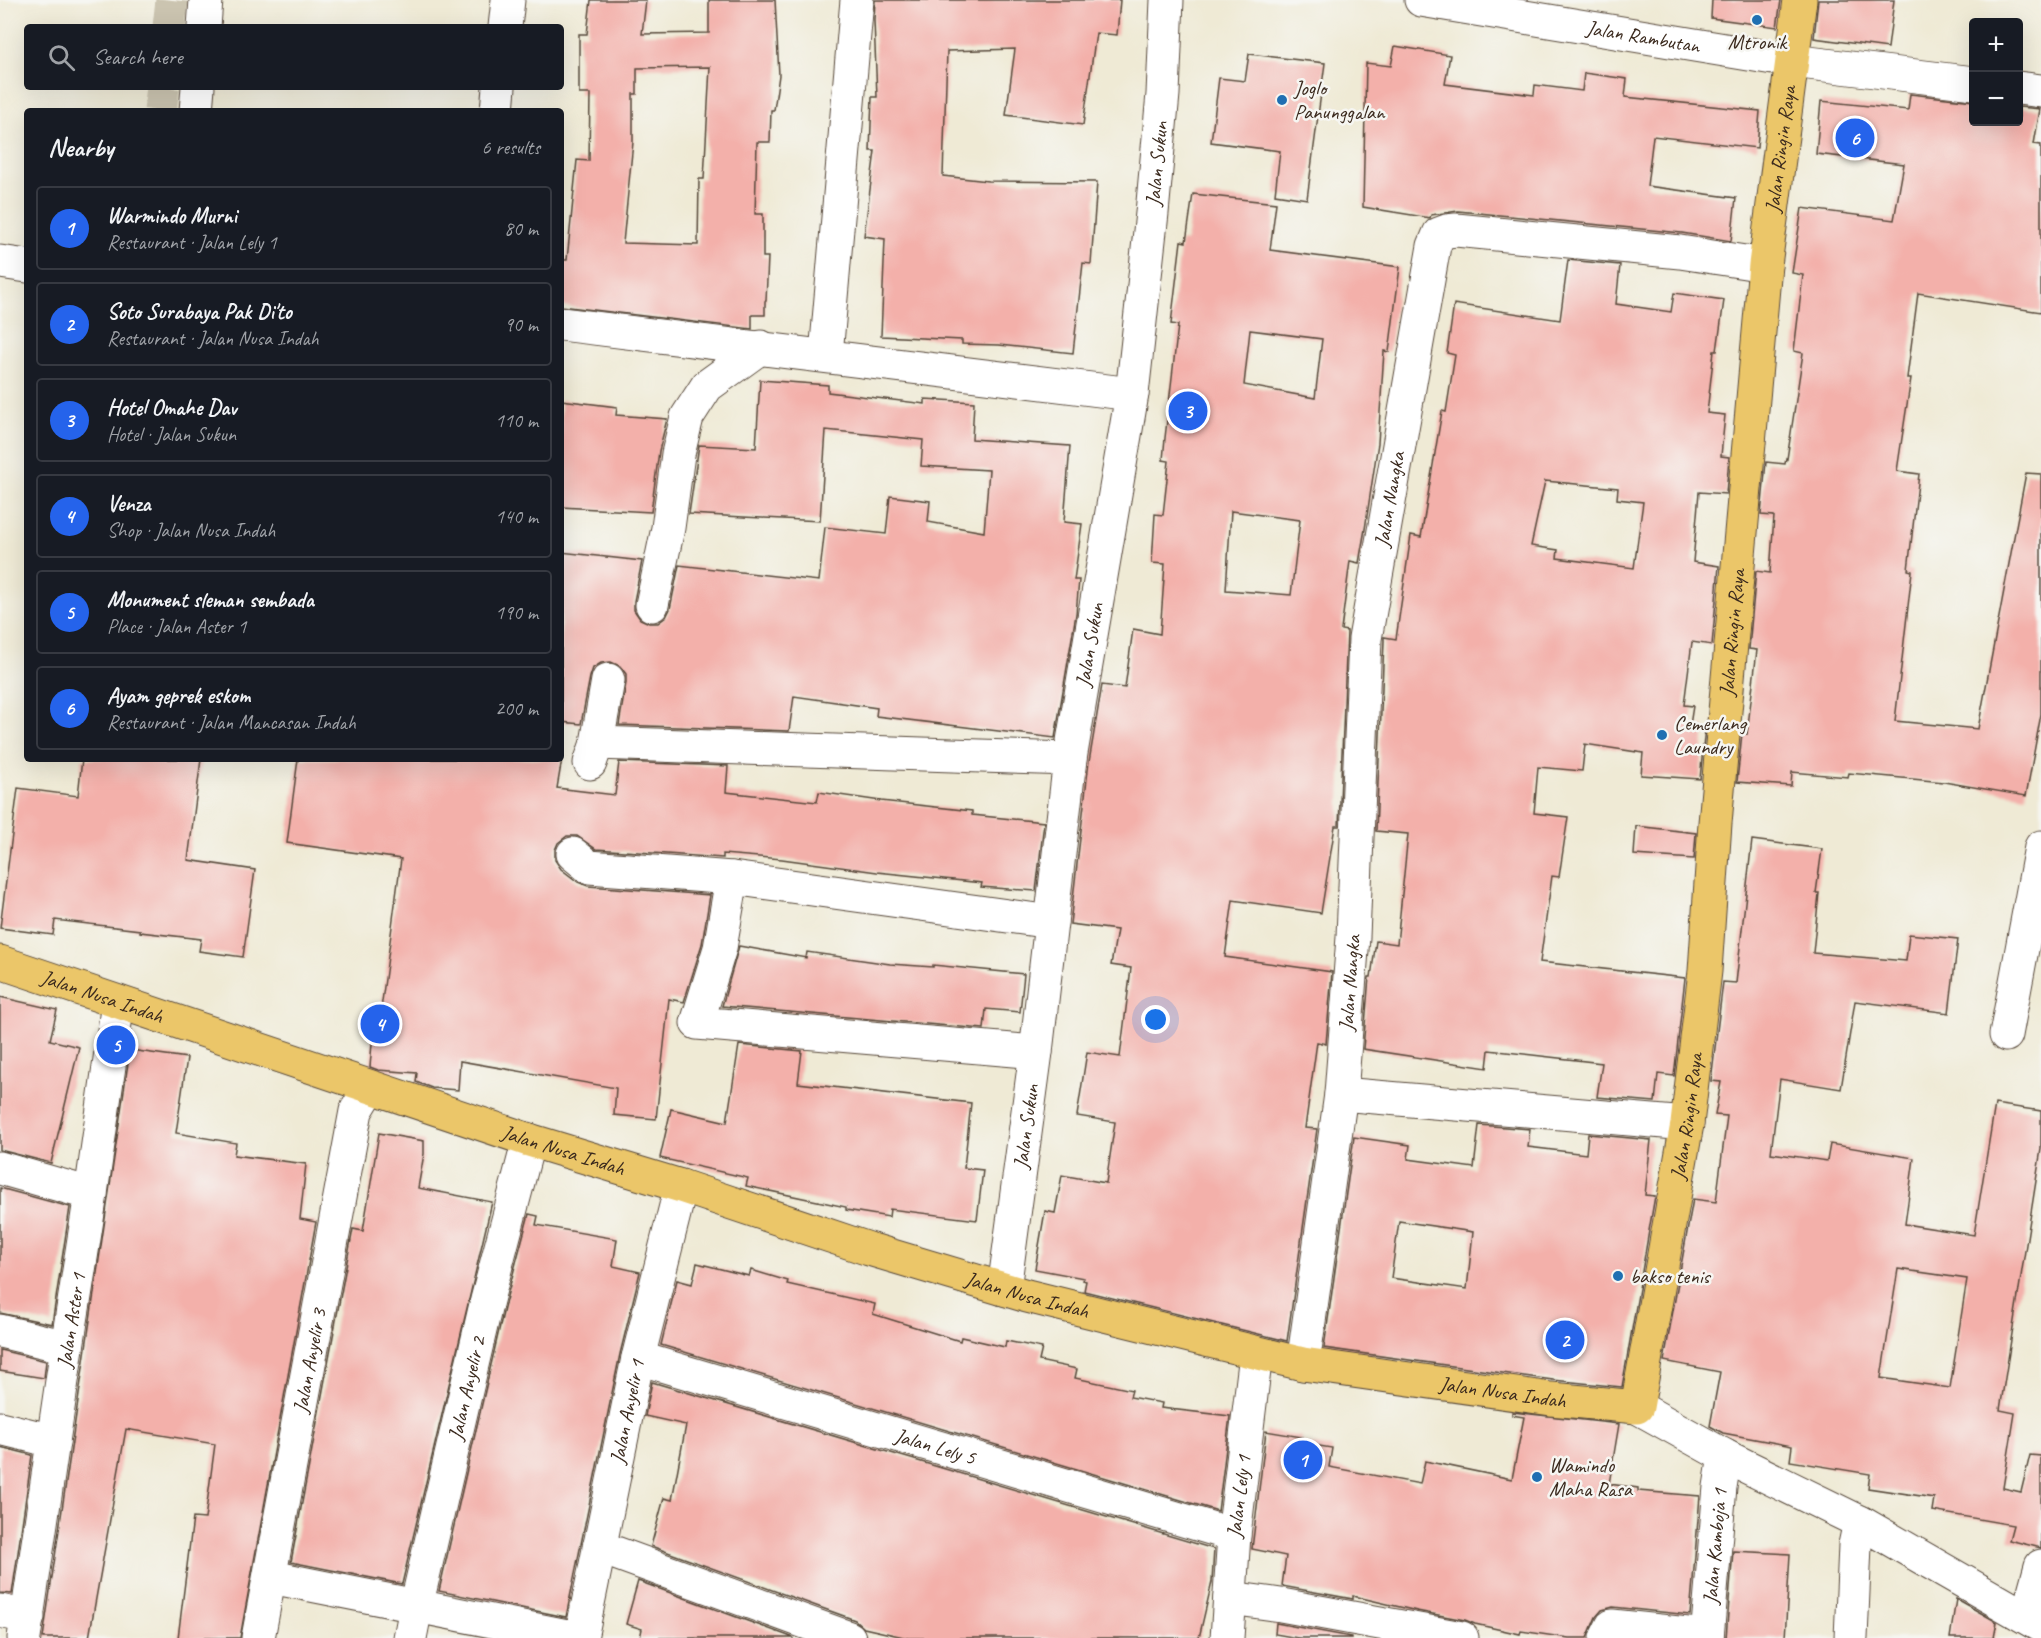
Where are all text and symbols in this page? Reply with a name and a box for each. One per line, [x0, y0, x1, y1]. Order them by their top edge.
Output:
marker: Mtronik [1750, 13, 1764, 27]
street label: Jalan Rambutan [1584, 14, 1703, 59]
map controls [1969, 18, 2023, 126]
button: + [1969, 18, 2023, 72]
search box [24, 24, 564, 90]
place label: Mtronik [1728, 29, 1789, 55]
icon: search [45, 41, 78, 74]
text: Search here [93, 43, 183, 71]
button: − [1969, 72, 2023, 126]
place label: Joglo Panunggalan [1293, 75, 1386, 125]
street label: Jalan Ringin Raya [1759, 82, 1802, 215]
marker: Joglo Panunggalan [1275, 93, 1289, 107]
pin: 6 [1836, 116, 1874, 160]
street label: Jalan Sukun [1140, 120, 1173, 208]
text: Nearby [48, 131, 113, 164]
text: 6 results [481, 135, 540, 160]
text: Warmindo Murni [107, 202, 237, 230]
text: 1 [65, 216, 74, 241]
text: 80 m [504, 216, 538, 241]
text: Restaurant · Jalan Lely 1 [107, 230, 277, 255]
text: Soto Surabaya Pak Di'to [107, 298, 292, 326]
text: 2 [65, 312, 74, 337]
text: 90 m [504, 312, 538, 337]
text: Restaurant · Jalan Nusa Indah [107, 326, 319, 351]
pin: 3 [1168, 388, 1208, 434]
text: Hotel Omahe Dav [107, 394, 237, 422]
text: 3 [65, 408, 74, 433]
text: 110 m [495, 408, 538, 433]
text: Hotel · Jalan Sukun [107, 422, 236, 447]
street label: Jalan Nangka [1368, 448, 1411, 550]
text: Venza [107, 490, 151, 518]
text: 4 [65, 504, 74, 529]
text: 140 m [495, 504, 538, 529]
text: Shop · Jalan Nusa Indah [107, 518, 275, 543]
street label: Jalan Ringin Raya [1713, 566, 1751, 698]
text: Monument sleman sembada [107, 586, 314, 614]
text: 5 [65, 600, 74, 625]
text: 190 m [495, 600, 538, 625]
street label: Jalan Sukun [1069, 600, 1109, 690]
text: Place · Jalan Aster 1 [107, 614, 246, 639]
text: Ayam geprek eskom [107, 682, 250, 710]
text: 6 [65, 696, 74, 721]
text: 200 m [495, 696, 538, 721]
text: Restaurant · Jalan Mancasan Indah [107, 710, 356, 735]
place label: Cemerlang Laundry [1674, 710, 1747, 760]
marker: Cemerlang Laundry [1655, 728, 1669, 742]
street label: Jalan Nangka [1333, 932, 1366, 1033]
street label: Jalan Nusa Indah [37, 964, 167, 1029]
pin: 4 [360, 1002, 400, 1046]
your location [1141, 1005, 1170, 1034]
pin: 5 [96, 1022, 136, 1068]
street label: Jalan Ringin Raya [1664, 1050, 1708, 1183]
street label: Jalan Sukun [1007, 1082, 1045, 1171]
street label: Jalan Nusa Indah [498, 1119, 628, 1181]
place label: bakso tenis [1630, 1263, 1712, 1289]
street label: Jalan Nusa Indah [961, 1265, 1092, 1324]
marker: bakso tenis [1611, 1269, 1625, 1283]
street label: Jalan Aster 1 [51, 1270, 92, 1371]
street label: Jalan Anyelir 3 [287, 1305, 332, 1416]
pin: 2 [1546, 1318, 1584, 1362]
street label: Jalan Anyelir 2 [442, 1332, 491, 1444]
street label: Jalan Anyelir 1 [604, 1356, 651, 1467]
street label: Jalan Nusa Indah [1437, 1370, 1567, 1413]
street label: Jalan Lely 5 [891, 1422, 980, 1471]
pin: 1 [1284, 1438, 1322, 1482]
street label: Jalan Lely 1 [1221, 1452, 1257, 1540]
place label: Wamindo Maha Rasa [1549, 1452, 1634, 1502]
marker: Wamindo Maha Rasa [1530, 1470, 1544, 1484]
street label: Jalan Kamboja 1 [1697, 1486, 1733, 1606]

